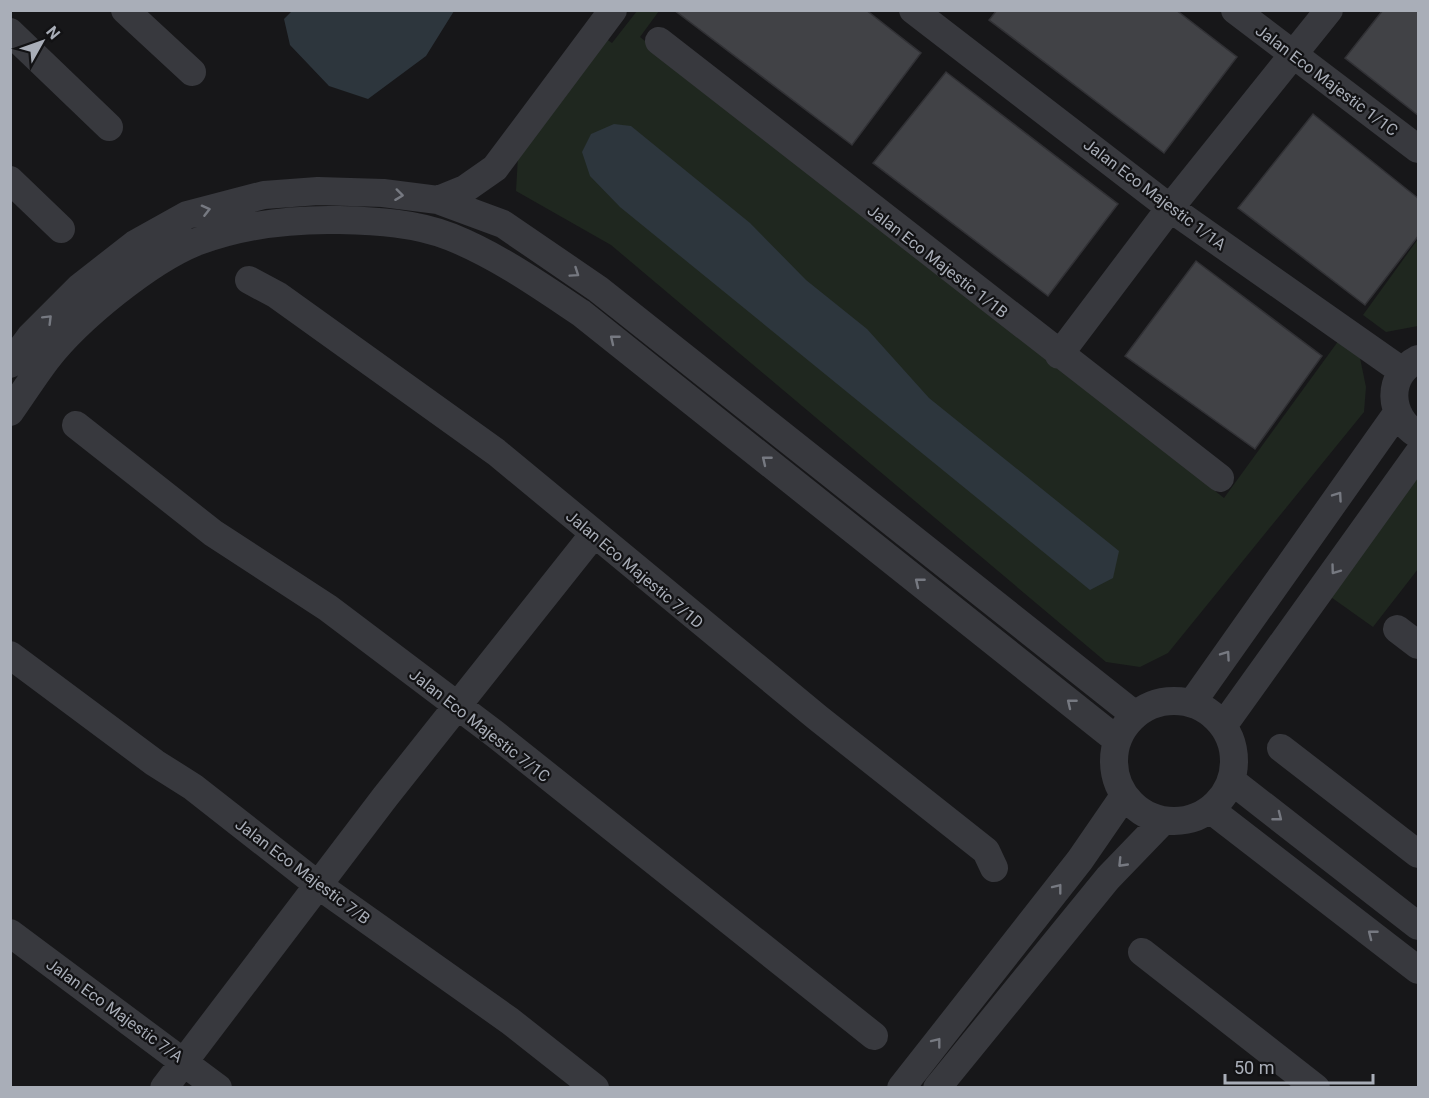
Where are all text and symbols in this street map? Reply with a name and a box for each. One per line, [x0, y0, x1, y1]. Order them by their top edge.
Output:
north arrow [12, 12, 72, 72]
street label: Jalan Eco Majestic 1/1C [1252, 21, 1402, 140]
text: N [42, 22, 64, 43]
street label: Jalan Eco Majestic 1/1A [1080, 135, 1230, 254]
one-way arrow [395, 189, 404, 201]
street label: Jalan Eco Majestic 1/1B [864, 201, 1012, 322]
one-way arrow [201, 204, 211, 217]
one-way arrow [568, 266, 579, 277]
one-way arrow [41, 315, 52, 326]
one-way arrow [610, 335, 621, 346]
one-way arrow [762, 457, 773, 468]
one-way arrow [1331, 491, 1342, 502]
street label: Jalan Eco Majestic 7/1D [562, 506, 707, 632]
one-way arrow [1332, 564, 1343, 575]
one-way arrow [914, 578, 925, 589]
one-way arrow [1219, 651, 1230, 662]
street label: Jalan Eco Majestic 7/1C [406, 665, 554, 786]
one-way arrow [1067, 700, 1078, 711]
one-way arrow [1271, 809, 1282, 820]
street label: Jalan Eco Majestic 7/B [232, 815, 374, 928]
one-way arrow [1118, 856, 1129, 867]
one-way arrow [1051, 884, 1062, 895]
one-way arrow [1368, 931, 1379, 942]
street label: Jalan Eco Majestic 7/A [43, 954, 187, 1067]
one-way arrow [930, 1037, 941, 1048]
scale bar [1225, 1047, 1374, 1085]
text: 50 m [1234, 1057, 1274, 1078]

